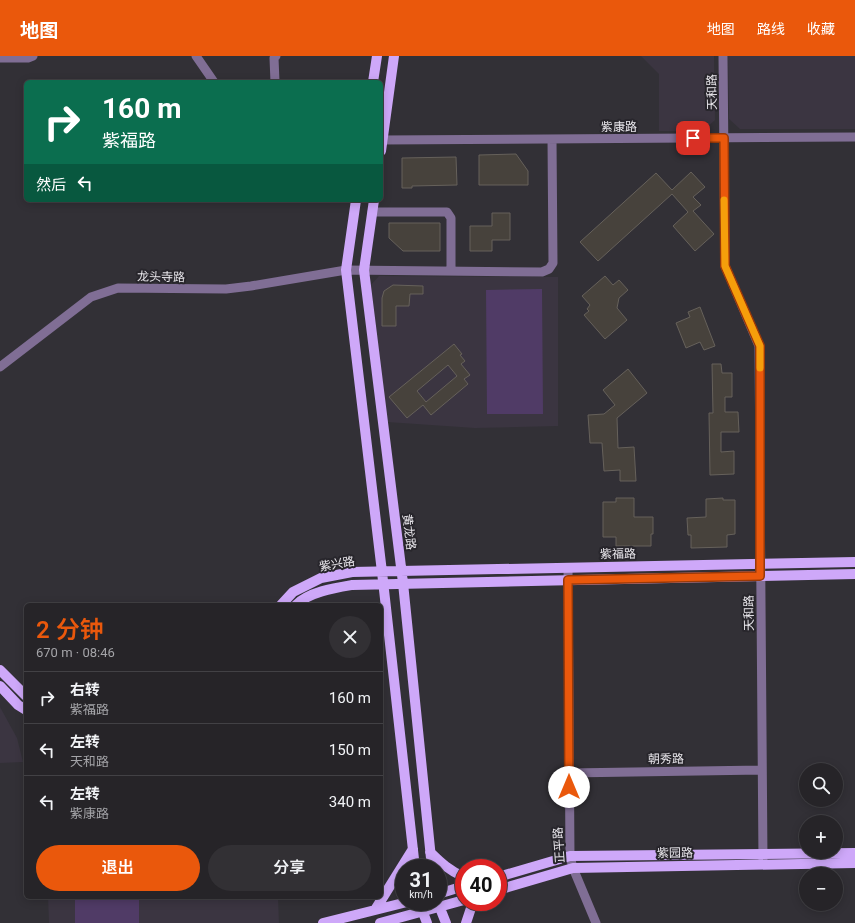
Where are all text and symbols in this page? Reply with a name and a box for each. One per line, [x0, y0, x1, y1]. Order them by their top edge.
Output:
text: 地图 [20, 19, 58, 42]
text: 地图 [707, 21, 735, 37]
text: 路线 [757, 21, 785, 37]
text: 收藏 [807, 21, 835, 37]
street label: 天和路 [705, 74, 719, 110]
text: 160 m [102, 92, 181, 125]
icon: right [36, 96, 88, 148]
street label: 紫康路 [601, 120, 637, 134]
pin [676, 121, 710, 155]
icon: arrive [682, 127, 704, 149]
text: 紫福路 [102, 130, 156, 151]
icon: left [74, 172, 96, 194]
text: 然后 [36, 176, 66, 194]
street label: 龙头寺路 [137, 270, 185, 284]
street label: 黄龙路 [400, 513, 418, 551]
street label: 紫福路 [600, 547, 636, 561]
street label: 紫兴路 [318, 554, 356, 574]
street label: 天和路 [742, 595, 756, 631]
text: 2 分钟 [36, 616, 104, 644]
button: close [329, 616, 371, 658]
text: 670 m · 08:46 [36, 645, 115, 660]
text: 右转 [70, 681, 100, 699]
icon: right [36, 687, 58, 709]
text: 160 m [329, 689, 371, 707]
text: 紫福路 [70, 702, 109, 717]
text: 左转 [70, 733, 100, 751]
icon: left [36, 739, 58, 761]
text: 150 m [329, 741, 371, 759]
street label: 朝秀路 [648, 752, 684, 766]
text: 天和路 [70, 754, 109, 769]
map controls [799, 763, 843, 911]
button: search [799, 763, 843, 807]
position arrow [548, 766, 590, 808]
text: 左转 [70, 785, 100, 803]
icon: left [36, 791, 58, 813]
text: 340 m [329, 793, 371, 811]
text: 紫康路 [70, 806, 109, 821]
button: + [799, 815, 843, 859]
street label: 正平路 [551, 827, 567, 863]
button: 退出 [36, 845, 200, 891]
button: 分享 [208, 845, 371, 891]
street label: 紫园路 [657, 846, 693, 860]
speed limit sign: 40 [455, 859, 507, 911]
button: − [799, 867, 843, 911]
text: 31 [410, 868, 432, 892]
text: km/h [409, 889, 433, 900]

